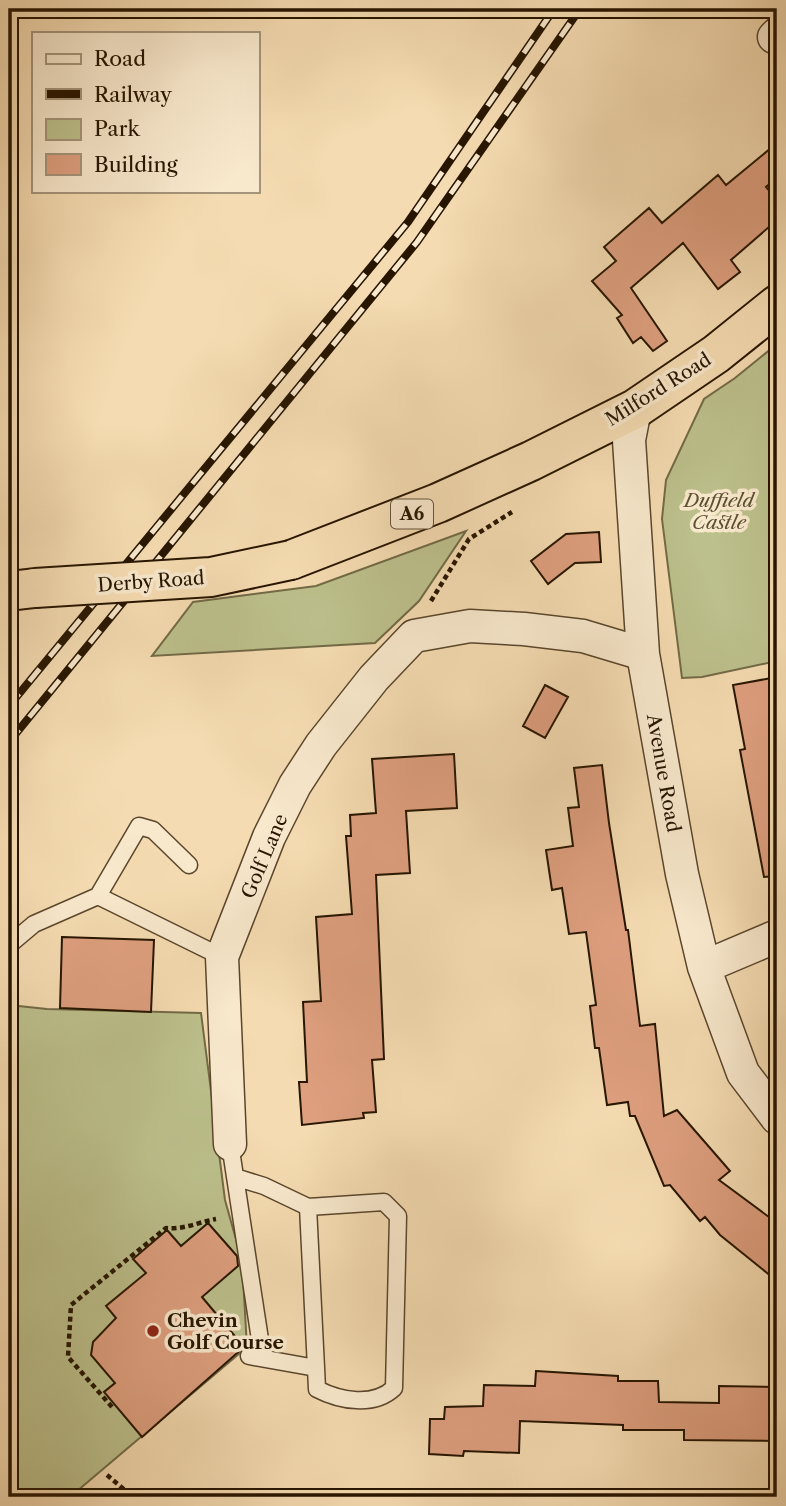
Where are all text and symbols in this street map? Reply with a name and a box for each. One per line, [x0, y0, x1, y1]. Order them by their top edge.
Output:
legend [32, 32, 259, 192]
text: Road [94, 46, 146, 71]
text: Railway [94, 82, 172, 107]
text: Park [94, 116, 140, 141]
text: Building [94, 152, 179, 177]
street label: Milford Road [601, 348, 716, 431]
park label: Duffield Castle [682, 489, 756, 534]
road number: A6 [391, 500, 433, 528]
street label: Derby Road [97, 566, 206, 597]
street label: Avenue Road [642, 711, 685, 834]
street label: Golf Lane [236, 811, 293, 902]
place label: Chevin Golf Course [167, 1309, 284, 1354]
marker: Chevin Golf Course [145, 1323, 161, 1339]

